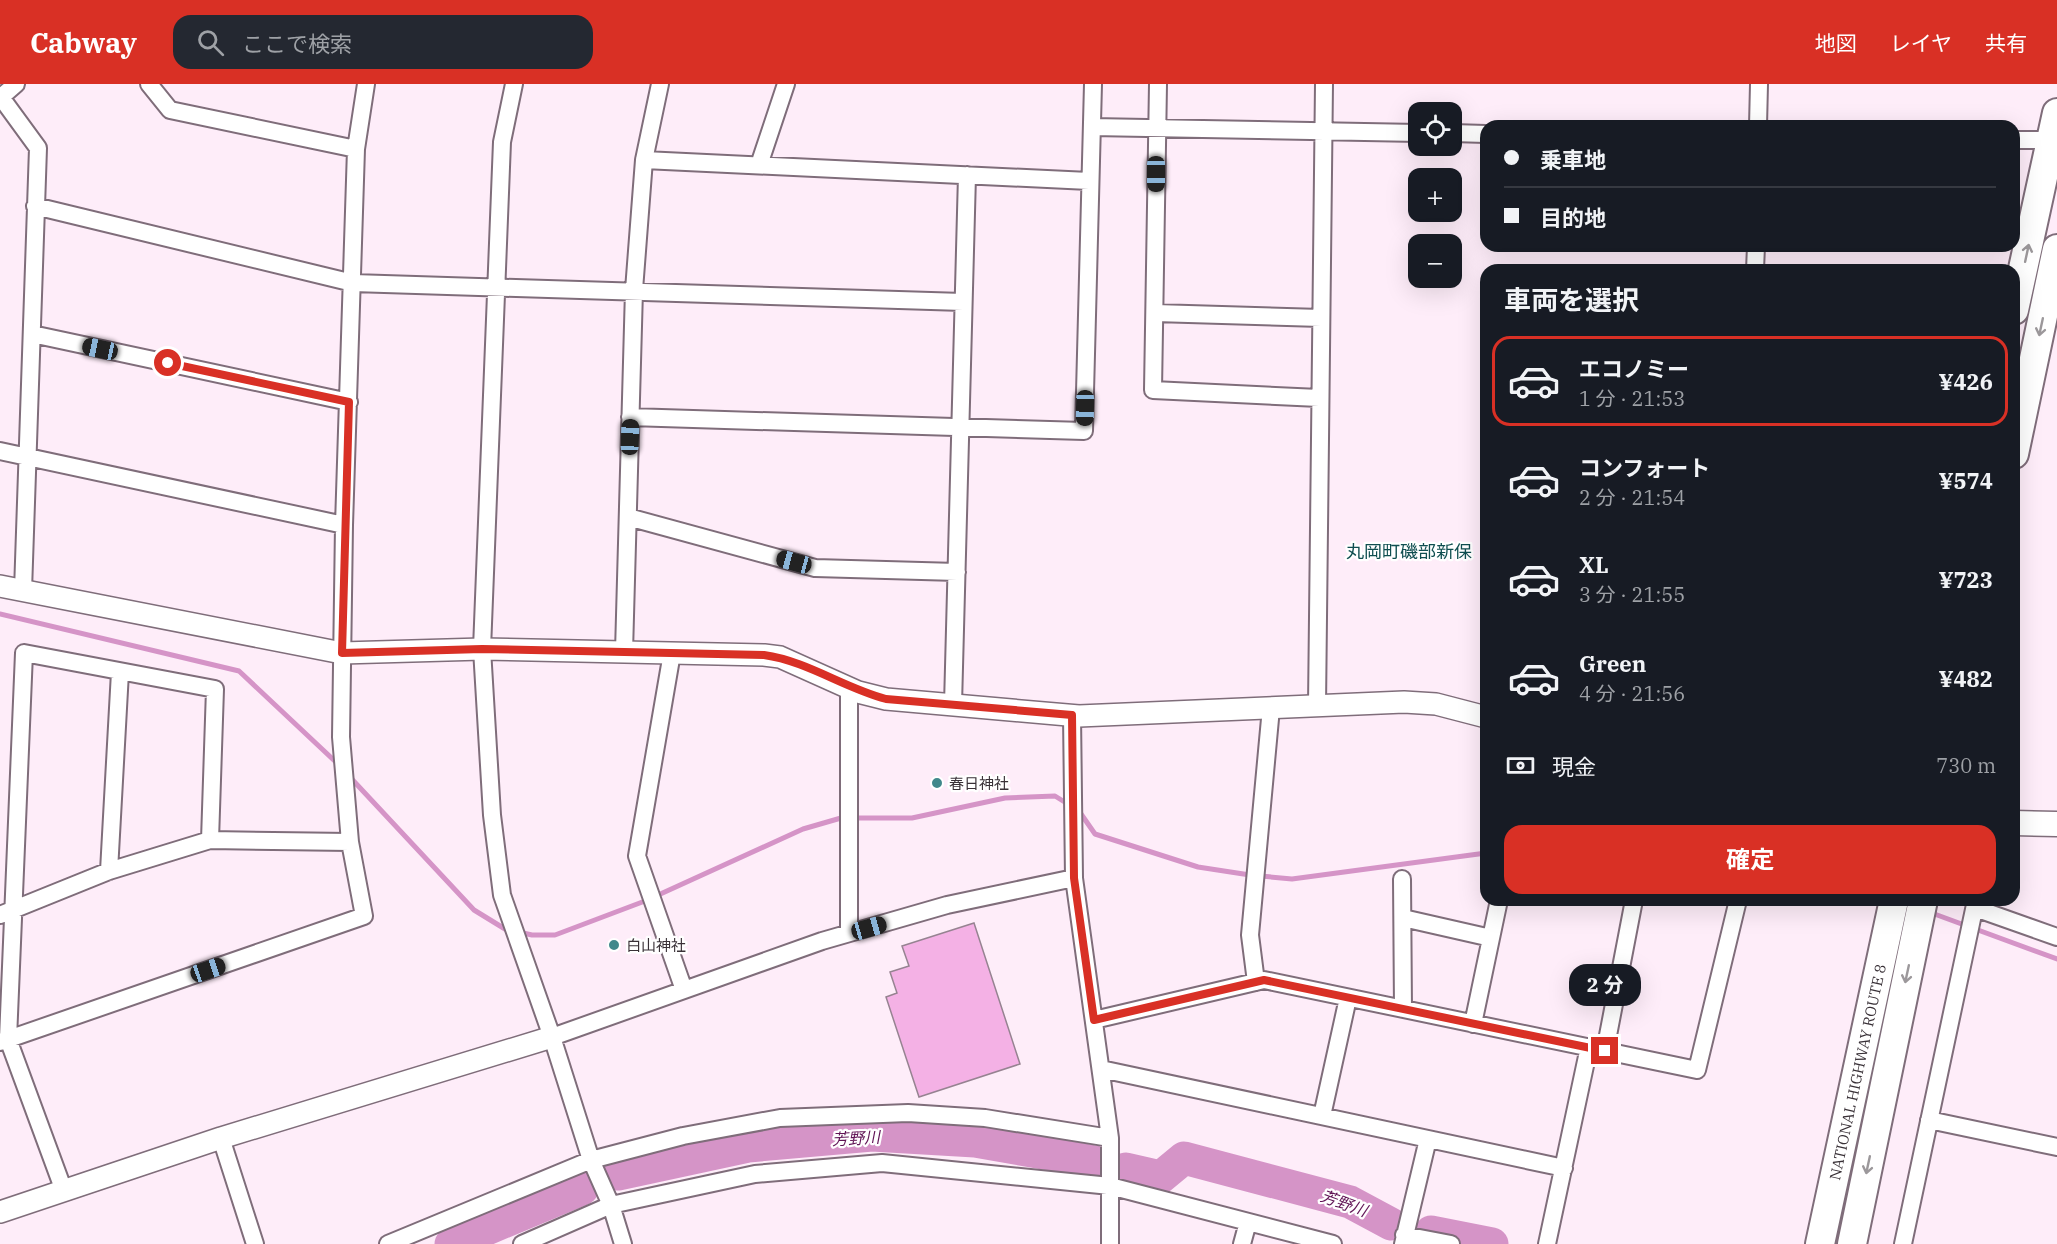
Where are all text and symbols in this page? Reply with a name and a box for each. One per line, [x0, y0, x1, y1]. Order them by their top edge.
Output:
search box [173, 15, 593, 69]
text: Cabway [30, 24, 137, 61]
icon: search [194, 26, 227, 59]
text: ここで検索 [242, 29, 352, 58]
text: 地図 [1815, 29, 1857, 57]
text: レイヤ [1890, 29, 1952, 57]
text: 共有 [1985, 29, 2027, 57]
map controls [1408, 102, 1462, 288]
button: locate [1408, 102, 1462, 156]
text: 乗車地 [1540, 145, 1606, 174]
car [1147, 156, 1165, 192]
button: + [1408, 168, 1462, 222]
text: 目的地 [1540, 203, 1606, 232]
button: − [1408, 234, 1462, 288]
one-way arrow [2021, 243, 2033, 262]
text: 車両を選択 [1504, 282, 1639, 317]
one-way arrow [2035, 316, 2046, 336]
car [81, 336, 119, 362]
route start [154, 349, 181, 376]
icon: car [1507, 354, 1561, 408]
text: エコノミー [1579, 354, 1689, 383]
text: ¥426 [1938, 367, 1993, 396]
text: 1 分 · 21:53 [1579, 385, 1685, 412]
car [1076, 390, 1094, 426]
car [620, 419, 640, 455]
icon: car [1507, 453, 1561, 507]
text: コンフォート [1579, 453, 1710, 482]
text: ¥574 [1938, 466, 1993, 495]
text: 2 分 · 21:54 [1579, 484, 1685, 511]
district label: 丸岡町磯部新保 [1346, 540, 1472, 563]
car [774, 549, 814, 575]
text: XL [1579, 550, 1609, 579]
icon: car [1507, 552, 1561, 606]
text: ¥723 [1938, 565, 1993, 594]
text: 3 分 · 21:55 [1579, 581, 1685, 608]
text: Green [1579, 649, 1646, 678]
icon: car [1507, 651, 1561, 705]
text: ¥482 [1938, 664, 1993, 693]
text: 4 分 · 21:56 [1579, 680, 1685, 707]
icon: cash [1504, 749, 1537, 782]
text: 現金 [1552, 752, 1596, 781]
text: 730 m [1936, 752, 1996, 779]
place label: 春日神社 [949, 774, 1009, 793]
marker: 春日神社 [930, 776, 944, 790]
button: 確定 [1504, 825, 1996, 894]
car [849, 914, 889, 942]
place label: 白山神社 [626, 936, 686, 955]
marker: 白山神社 [607, 938, 621, 952]
car [188, 956, 228, 984]
street label: NATIONAL HIGHWAY ROUTE 8 [1825, 962, 1890, 1182]
callout: 2 分 [1569, 964, 1641, 1006]
one-way arrow [1901, 964, 1913, 983]
text: 2 分 [1587, 971, 1623, 998]
route end [1591, 1037, 1618, 1064]
water label: 芳野川 [832, 1127, 882, 1149]
one-way arrow [1862, 1155, 1873, 1174]
water label: 芳野川 [1318, 1185, 1372, 1221]

